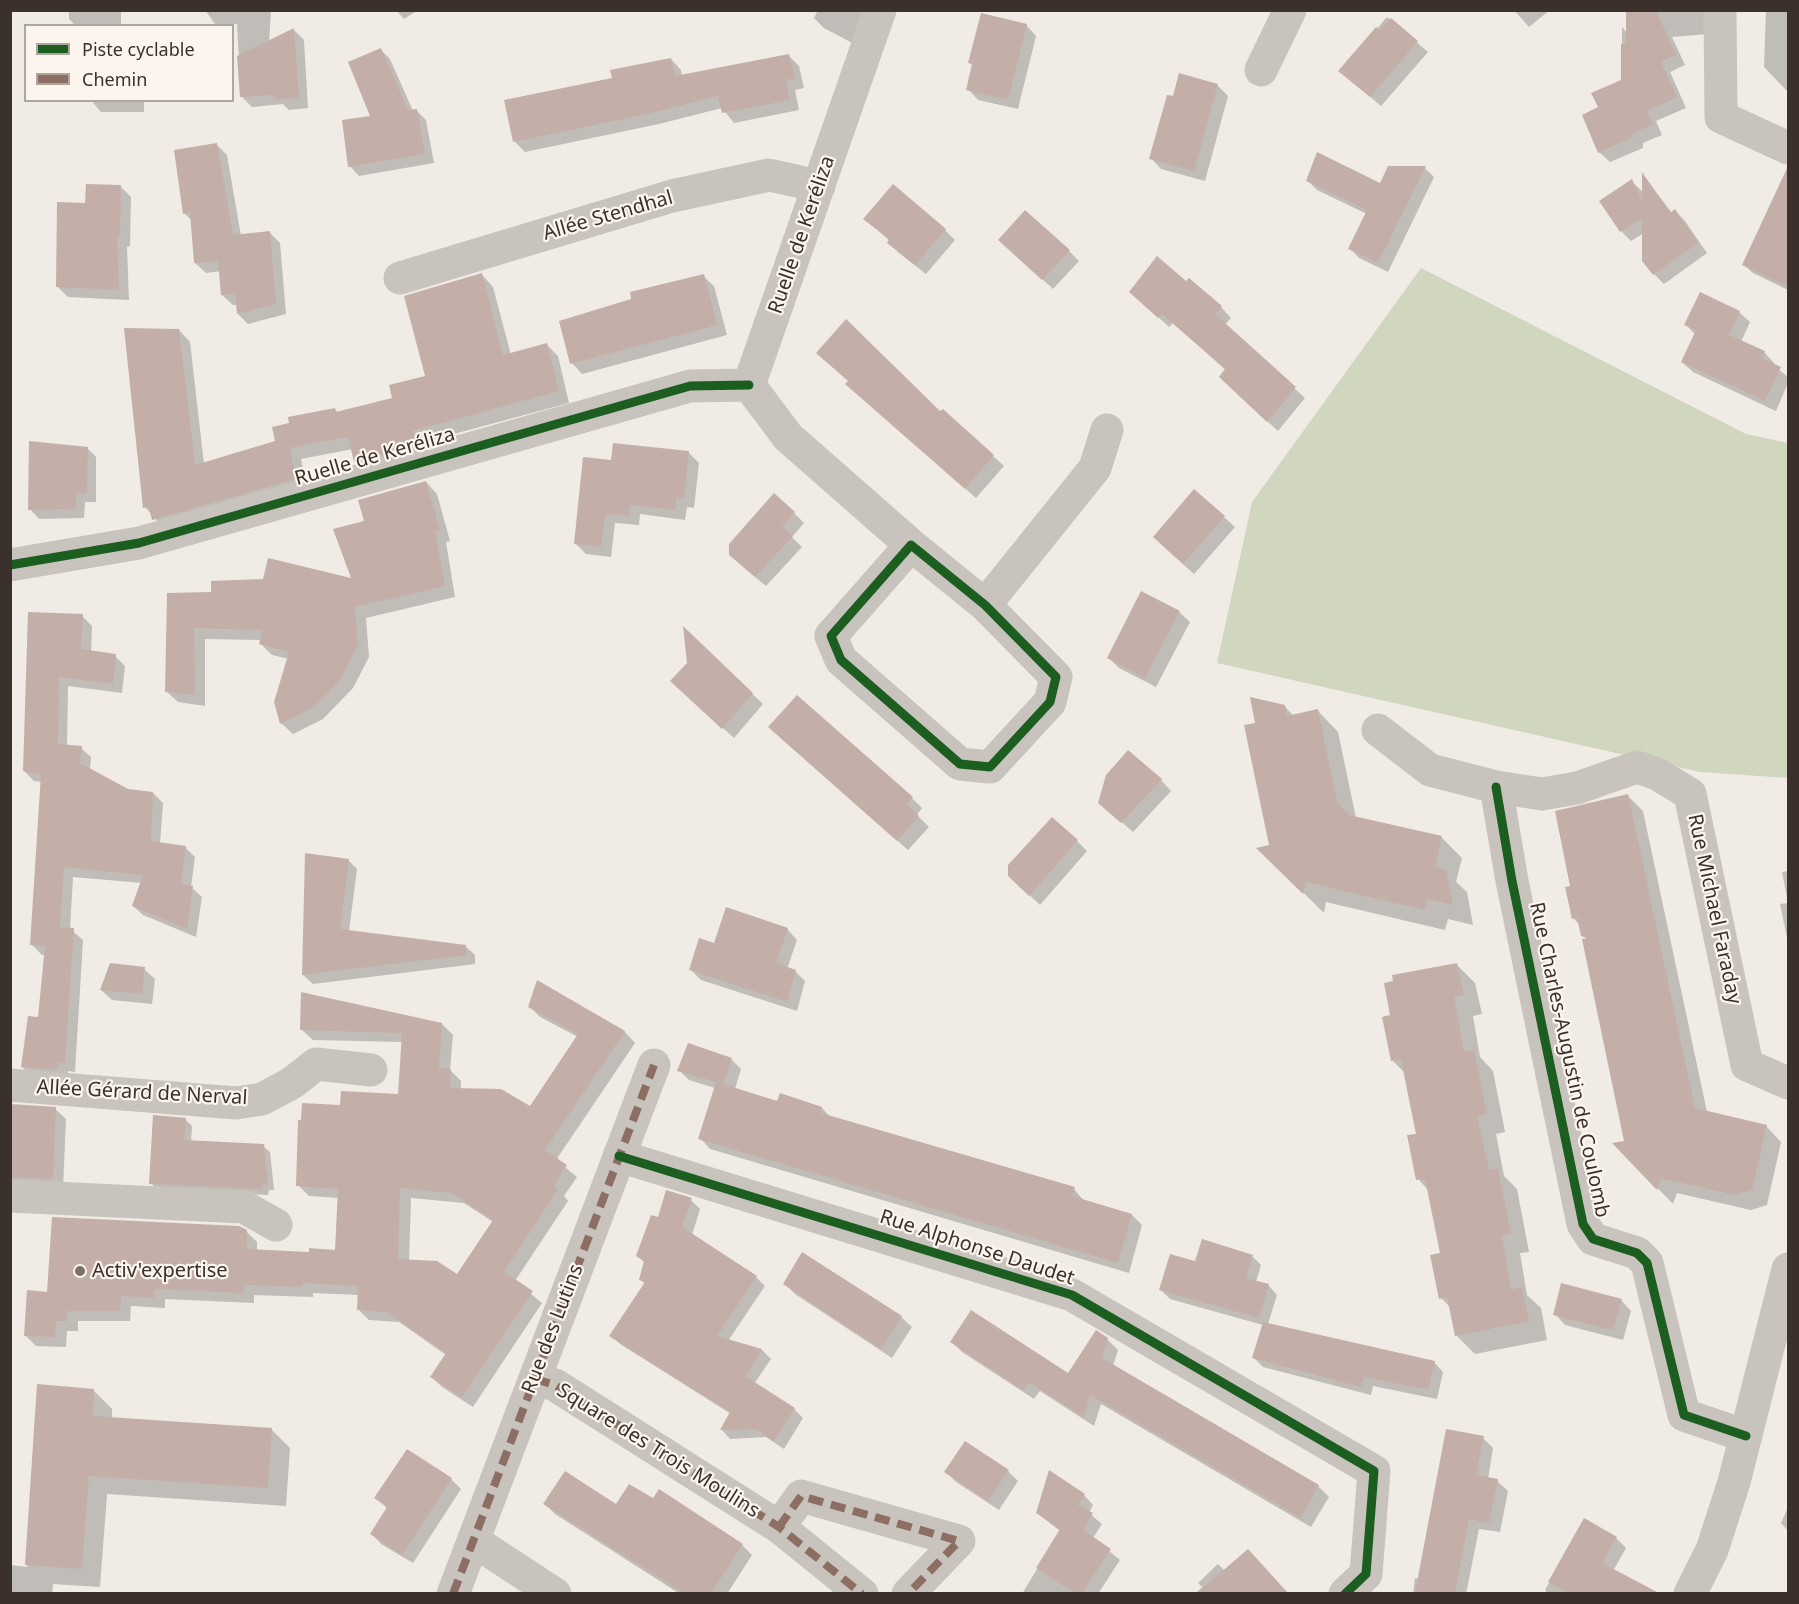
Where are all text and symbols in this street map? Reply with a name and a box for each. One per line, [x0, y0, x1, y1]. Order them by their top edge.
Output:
legend [24, 24, 234, 102]
text: Piste cyclable [82, 37, 195, 61]
text: Chemin [82, 67, 147, 91]
street label: Ruelle de Keréliza [764, 153, 840, 317]
street label: Allée Stendhal [540, 186, 676, 246]
street label: Ruelle de Keréliza [292, 423, 458, 491]
street label: Rue Michael Faraday [1682, 812, 1746, 1006]
street label: Rue Charles-Augustin de Coulomb [1524, 900, 1614, 1220]
street label: Allée Gérard de Nerval [36, 1075, 248, 1111]
street label: Rue Alphonse Daudet [877, 1205, 1077, 1291]
place label: Activ'expertise [92, 1259, 228, 1283]
street label: Rue des Lutins [517, 1261, 589, 1397]
marker: Activ'expertise [73, 1264, 87, 1278]
street label: Square des Trois Moulins [552, 1379, 764, 1523]

